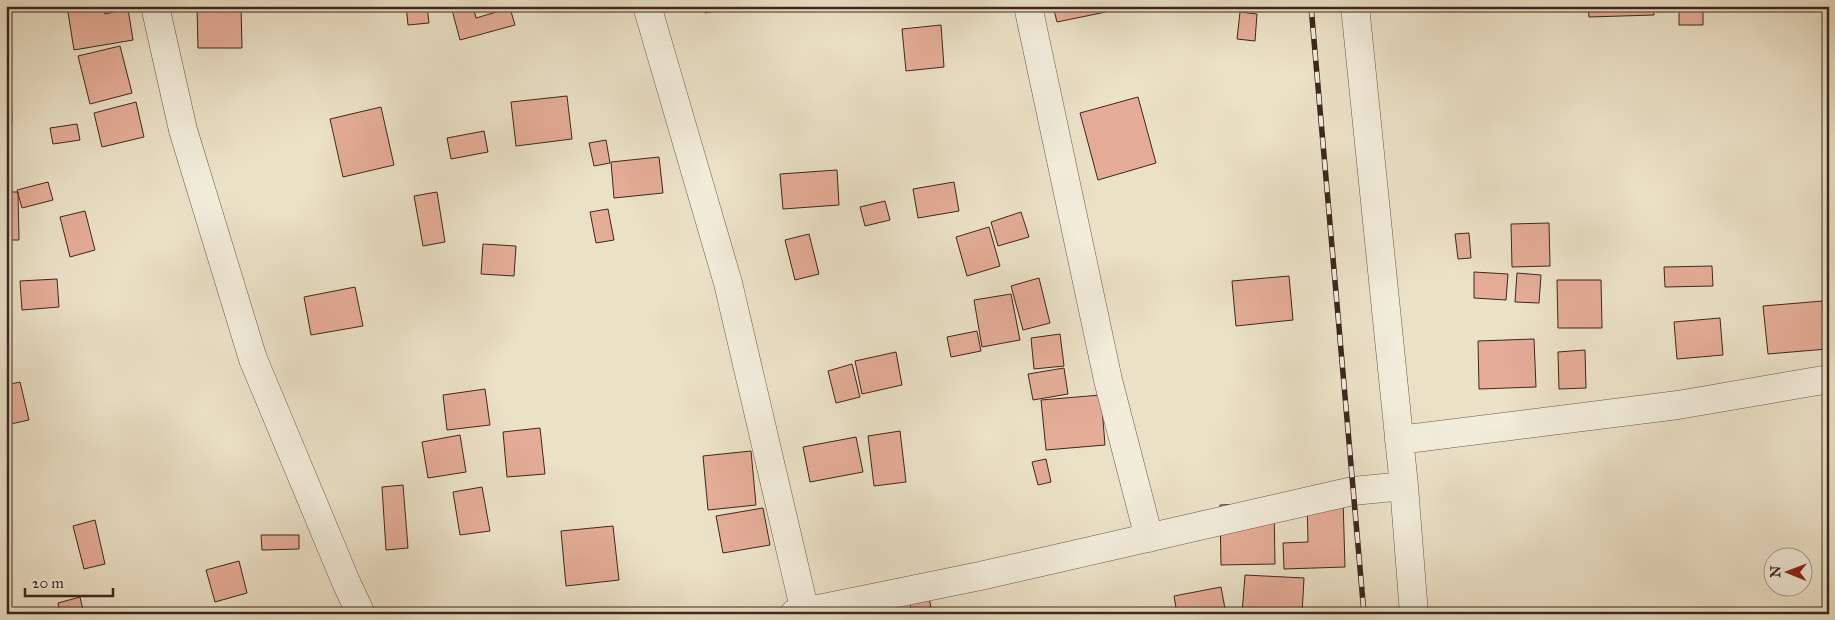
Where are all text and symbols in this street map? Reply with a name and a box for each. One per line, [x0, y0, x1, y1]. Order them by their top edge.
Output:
north arrow [1762, 548, 1812, 598]
scale bar [25, 565, 112, 597]
text: N [1767, 566, 1784, 578]
text: 20 m [32, 574, 64, 592]

